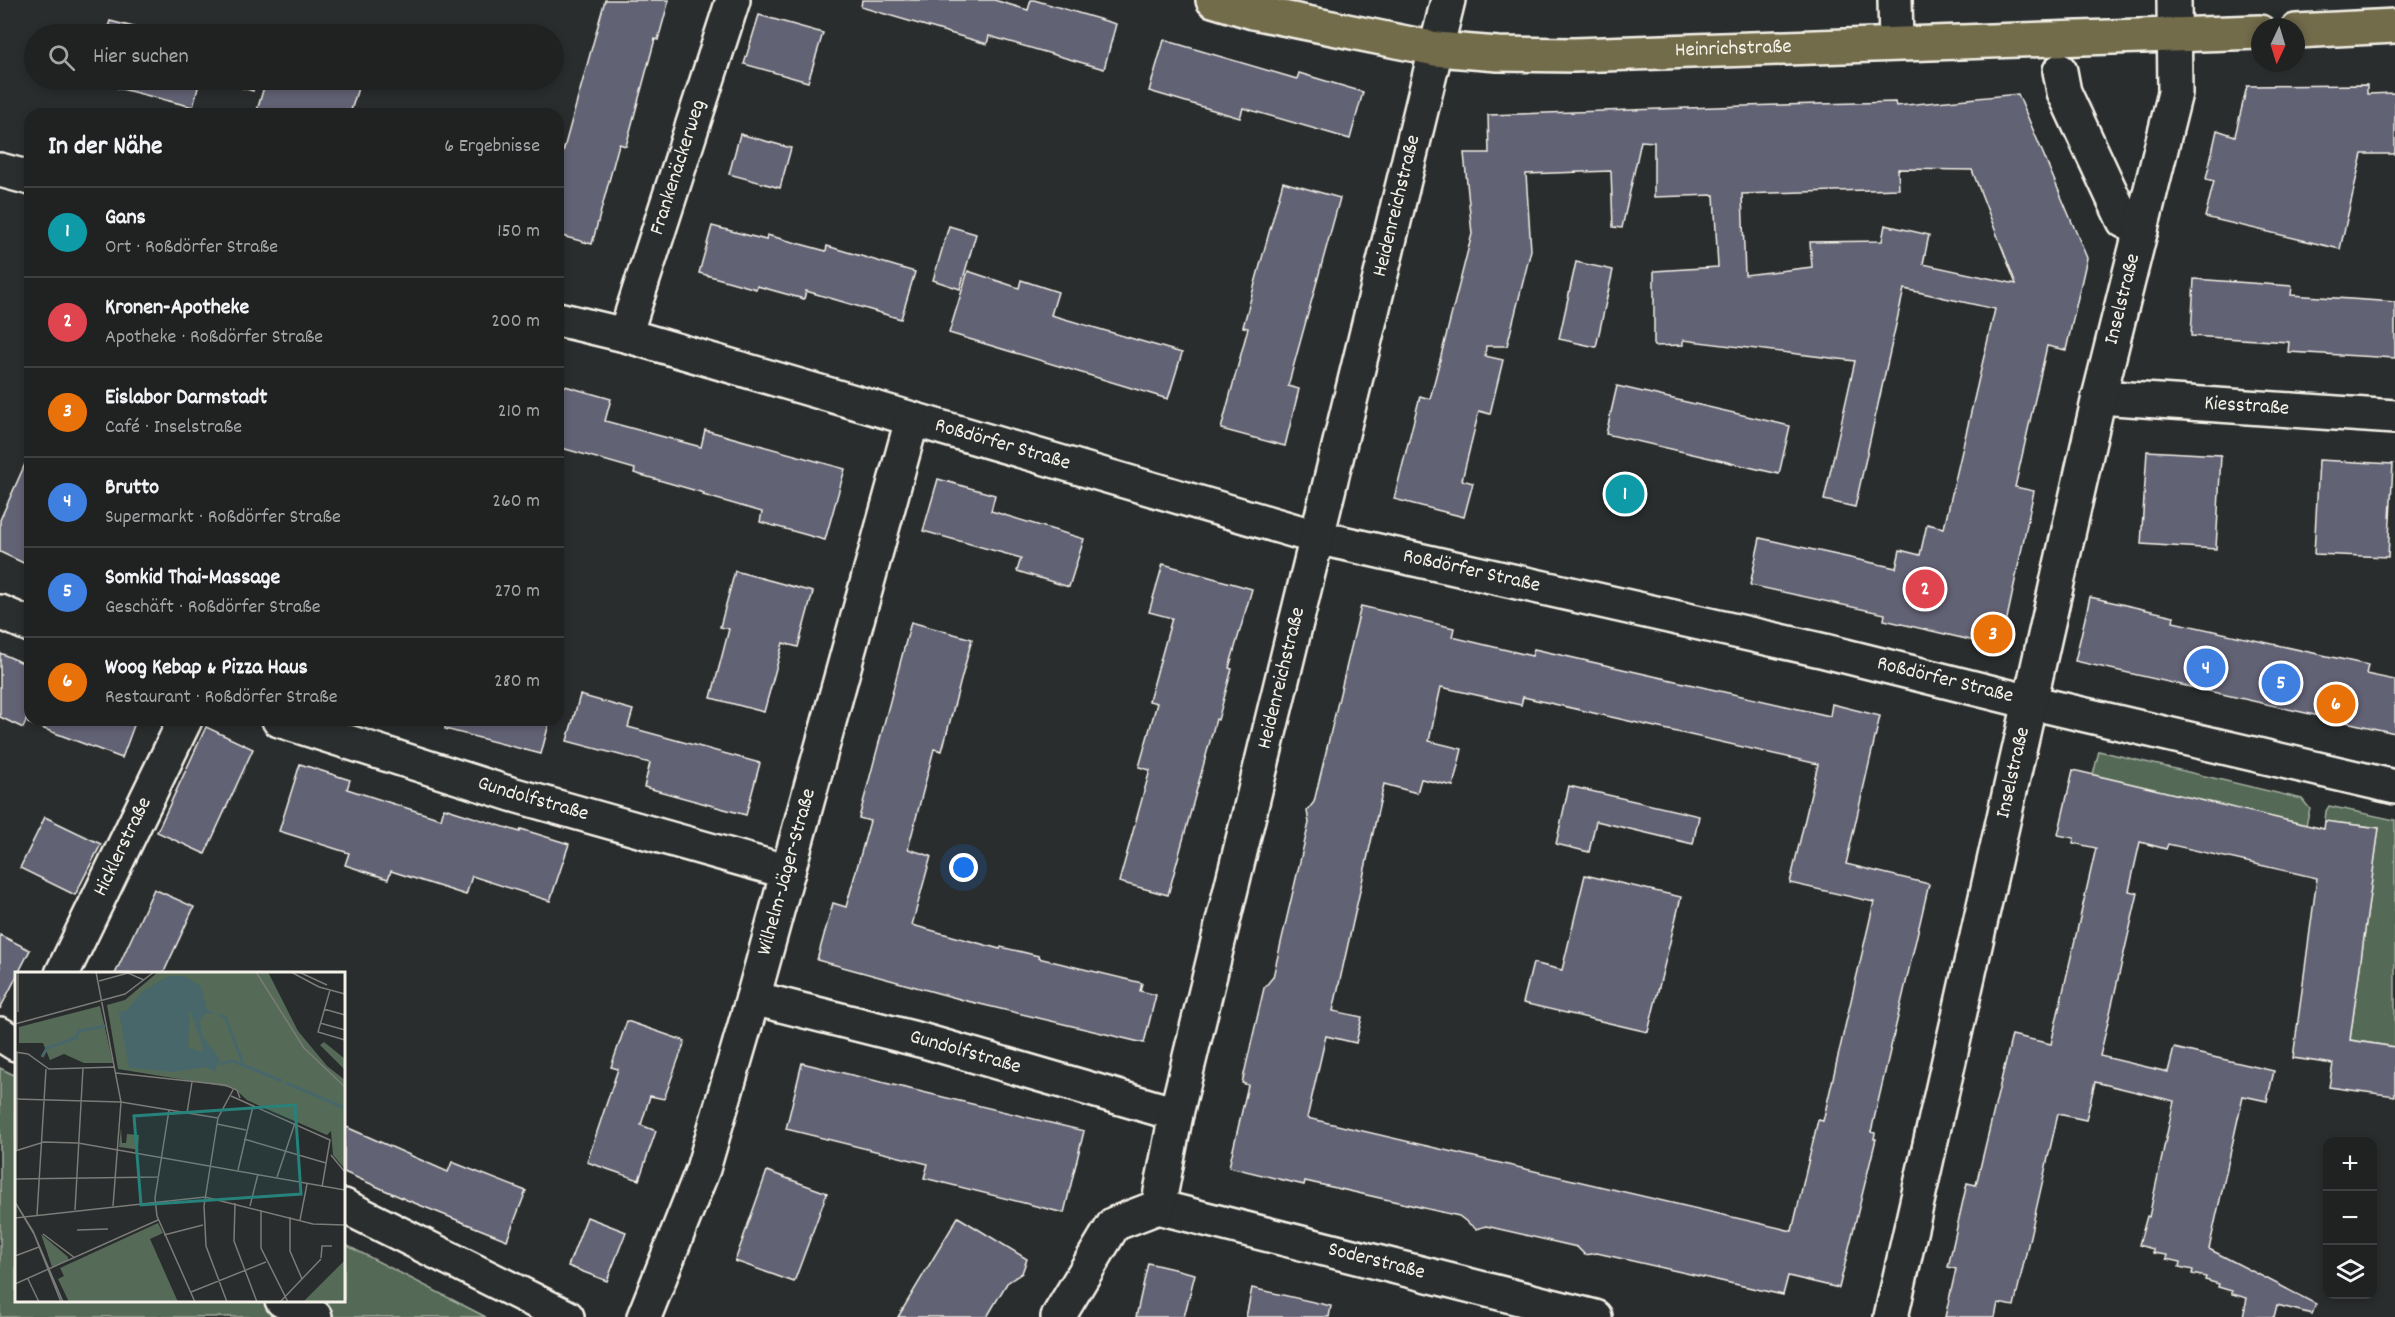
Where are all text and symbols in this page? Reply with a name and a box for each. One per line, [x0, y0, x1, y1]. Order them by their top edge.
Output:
north arrow [2251, 18, 2305, 72]
search box [24, 24, 564, 90]
street label: Heinrichstraße [1674, 33, 1792, 67]
icon: search [45, 41, 78, 74]
text: Hier suchen [93, 42, 189, 73]
street label: Frankenäckerweg [643, 96, 715, 239]
text: In der Nähe [48, 129, 162, 166]
street label: Heidenreichstraße [1366, 132, 1429, 280]
text: 6 Ergebnisse [444, 133, 540, 161]
text: Gans [105, 203, 146, 234]
text: 1 [65, 218, 70, 246]
text: 150 m [497, 218, 540, 246]
text: Ort · Roßdörfer Straße [105, 234, 278, 262]
street label: Inselstraße [2098, 251, 2149, 348]
text: Kronen-Apotheke [105, 293, 249, 324]
text: 2 [63, 308, 72, 336]
text: 200 m [491, 308, 540, 336]
text: Apotheke · Roßdörfer Straße [105, 324, 323, 352]
text: Eislabor Darmstadt [105, 383, 267, 414]
street label: Kiesstraße [2203, 389, 2290, 425]
text: 3 [63, 398, 72, 426]
text: 210 m [498, 398, 540, 426]
street label: Roßdörfer Straße [931, 411, 1074, 479]
text: Café · Inselstraße [105, 414, 242, 442]
pin: 1 [1606, 472, 1644, 516]
text: Brutto [105, 473, 159, 504]
text: 4 [63, 488, 72, 516]
text: 260 m [492, 488, 540, 516]
text: Supermarkt · Roßdörfer Straße [105, 504, 341, 532]
street label: Roßdörfer Straße [1400, 542, 1543, 602]
text: Somkid Thai-Massage [105, 563, 280, 594]
pin: 2 [1906, 566, 1944, 612]
text: 5 [63, 578, 72, 606]
text: 270 m [494, 578, 540, 606]
text: Geschäft · Roßdörfer Straße [105, 594, 321, 622]
street label: Heidenreichstraße [1251, 604, 1314, 752]
pin: 3 [1974, 612, 2012, 656]
pin: 4 [2186, 646, 2226, 690]
street label: Roßdörfer Straße [1873, 649, 2016, 712]
text: Woog Kebap & Pizza Haus [105, 653, 308, 684]
pin: 5 [2262, 660, 2300, 706]
text: 6 [63, 668, 72, 696]
text: 280 m [494, 668, 540, 696]
pin: 6 [2316, 682, 2356, 726]
text: Restaurant · Roßdörfer Straße [105, 684, 337, 712]
street label: Inselstraße [1989, 724, 2039, 821]
street label: Gundolfstraße [473, 769, 592, 830]
street label: Wilhelm-Jäger-Straße [750, 785, 825, 959]
street label: Hicklerstraße [87, 792, 160, 902]
your location [949, 853, 978, 882]
inset map [15, 972, 345, 1302]
street label: Gundolfstraße [906, 1023, 1024, 1083]
map controls [2323, 1137, 2377, 1299]
button: + [2323, 1137, 2377, 1191]
button: − [2323, 1191, 2377, 1245]
street label: Soderstraße [1325, 1235, 1428, 1289]
button: layers [2323, 1245, 2377, 1299]

